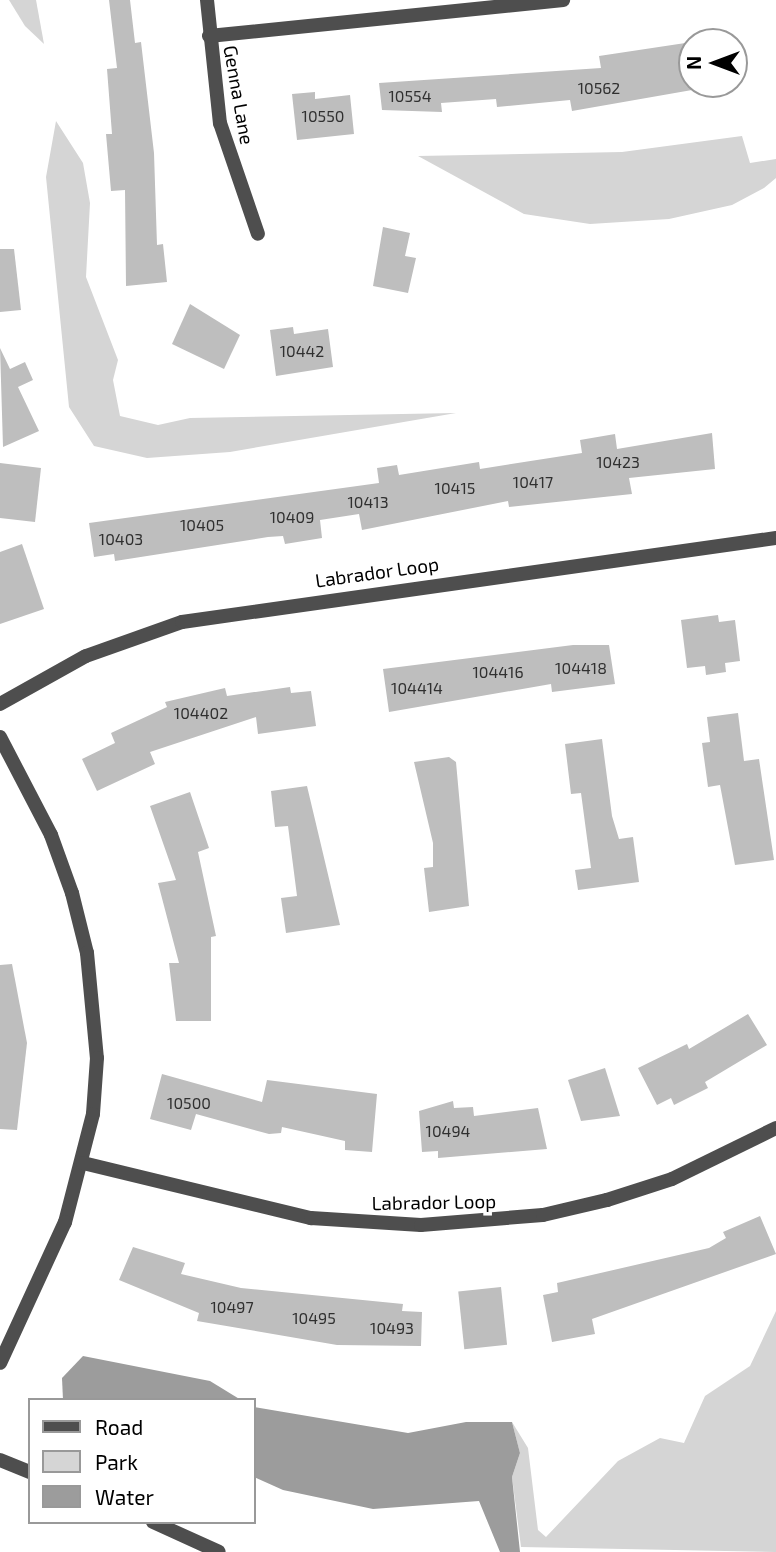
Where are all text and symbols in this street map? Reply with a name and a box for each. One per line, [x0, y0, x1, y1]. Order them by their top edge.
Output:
north arrow [678, 28, 748, 98]
street label: Genna Lane [219, 44, 259, 146]
text: N [682, 56, 705, 70]
house number: 10562 [578, 78, 620, 98]
house number: 10554 [388, 86, 432, 106]
house number: 10550 [302, 106, 344, 126]
house number: 10442 [280, 341, 324, 361]
house number: 10423 [596, 452, 640, 472]
house number: 10417 [513, 472, 553, 492]
house number: 10415 [435, 478, 475, 498]
house number: 10413 [347, 492, 389, 512]
house number: 10409 [270, 507, 314, 527]
house number: 10405 [180, 515, 224, 535]
house number: 10403 [99, 529, 143, 549]
street label: Labrador Loop [314, 552, 440, 592]
house number: 104418 [555, 658, 607, 678]
house number: 104416 [472, 662, 524, 682]
house number: 104414 [391, 678, 443, 698]
house number: 104402 [174, 703, 228, 723]
house number: 10500 [167, 1093, 211, 1113]
house number: 10494 [426, 1121, 470, 1141]
street label: Labrador Loop [371, 1190, 497, 1214]
house number: 10497 [210, 1297, 254, 1317]
house number: 10495 [292, 1308, 336, 1328]
house number: 10493 [370, 1318, 414, 1338]
legend [28, 1398, 256, 1524]
text: Road [95, 1414, 143, 1439]
text: Park [95, 1449, 138, 1474]
text: Water [95, 1484, 154, 1509]

